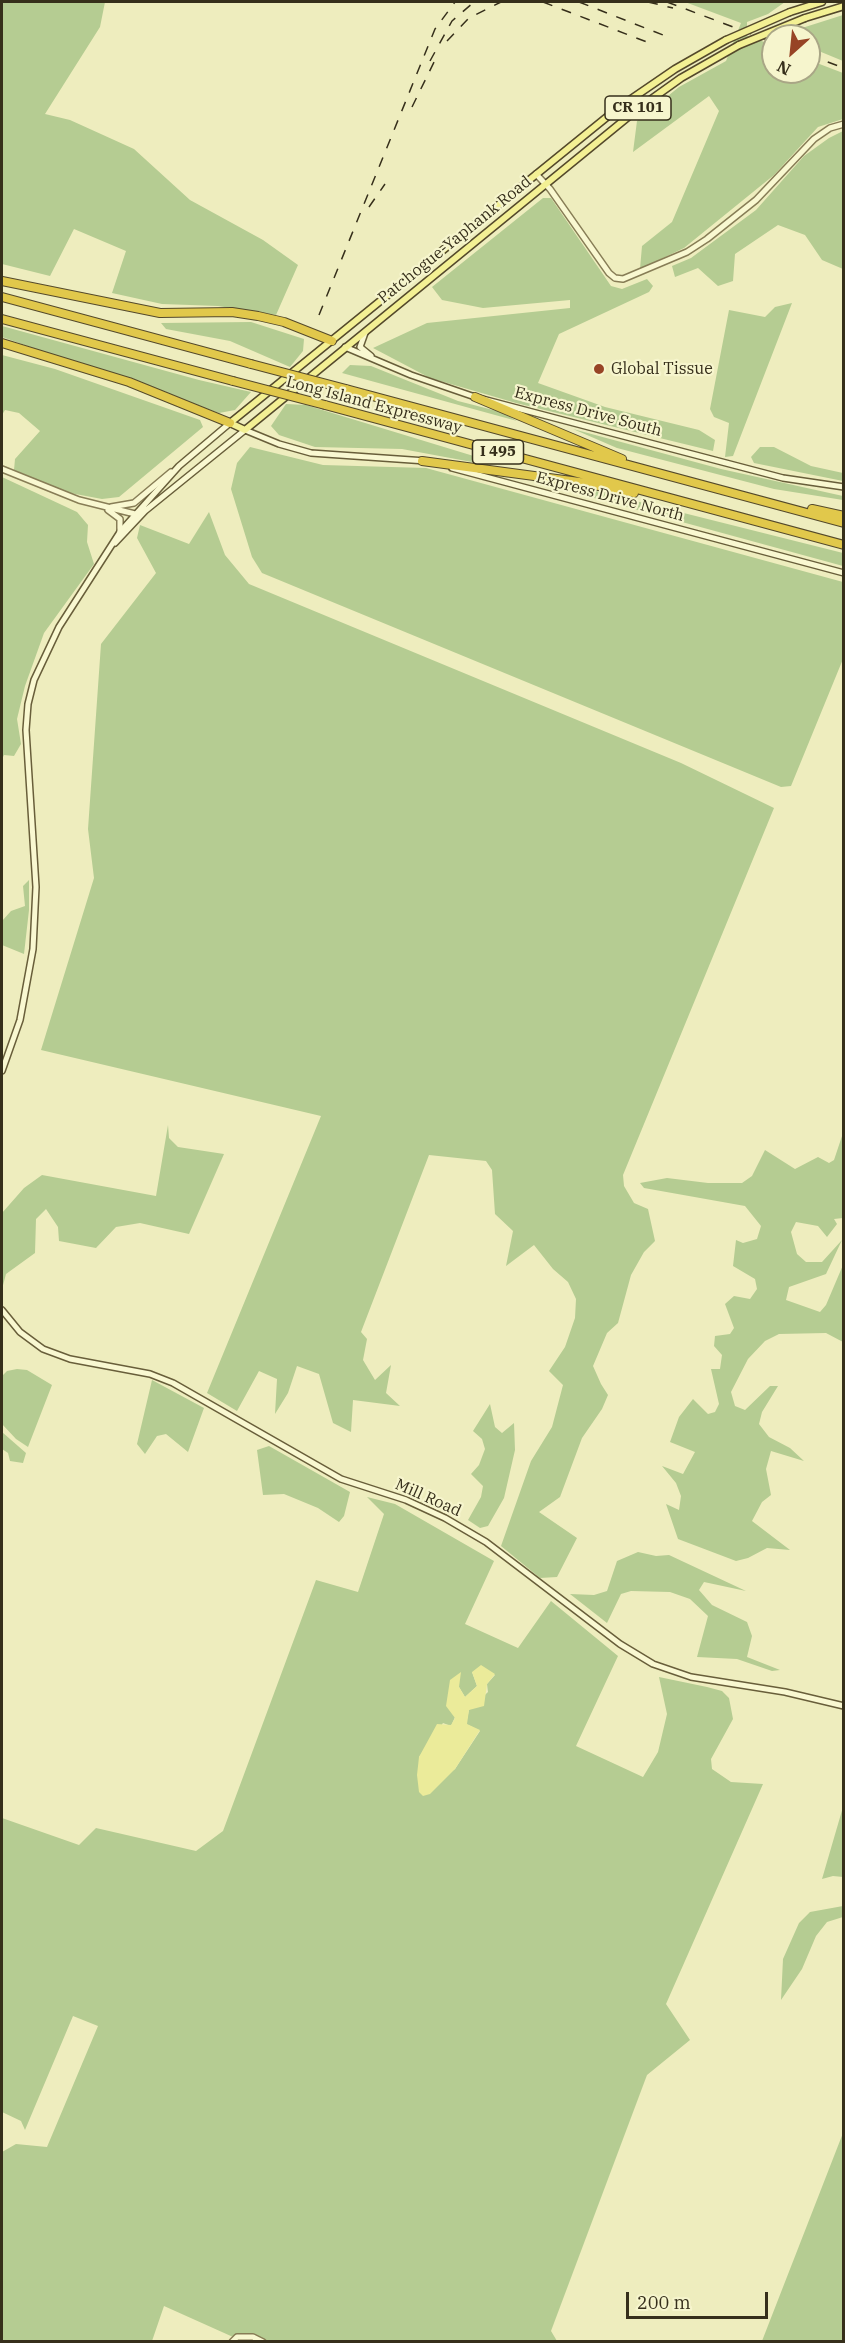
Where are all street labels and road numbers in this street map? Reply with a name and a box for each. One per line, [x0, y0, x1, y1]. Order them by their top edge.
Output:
road number: CR 101 [605, 96, 671, 120]
street label: Patchogue-Yaphank Road [374, 172, 536, 308]
street label: Long Island Expressway [284, 372, 464, 438]
street label: Express Drive South [512, 383, 664, 441]
road number: I 495 [472, 440, 524, 464]
street label: Express Drive North [534, 468, 686, 526]
street label: Mill Road [392, 1475, 464, 1521]

